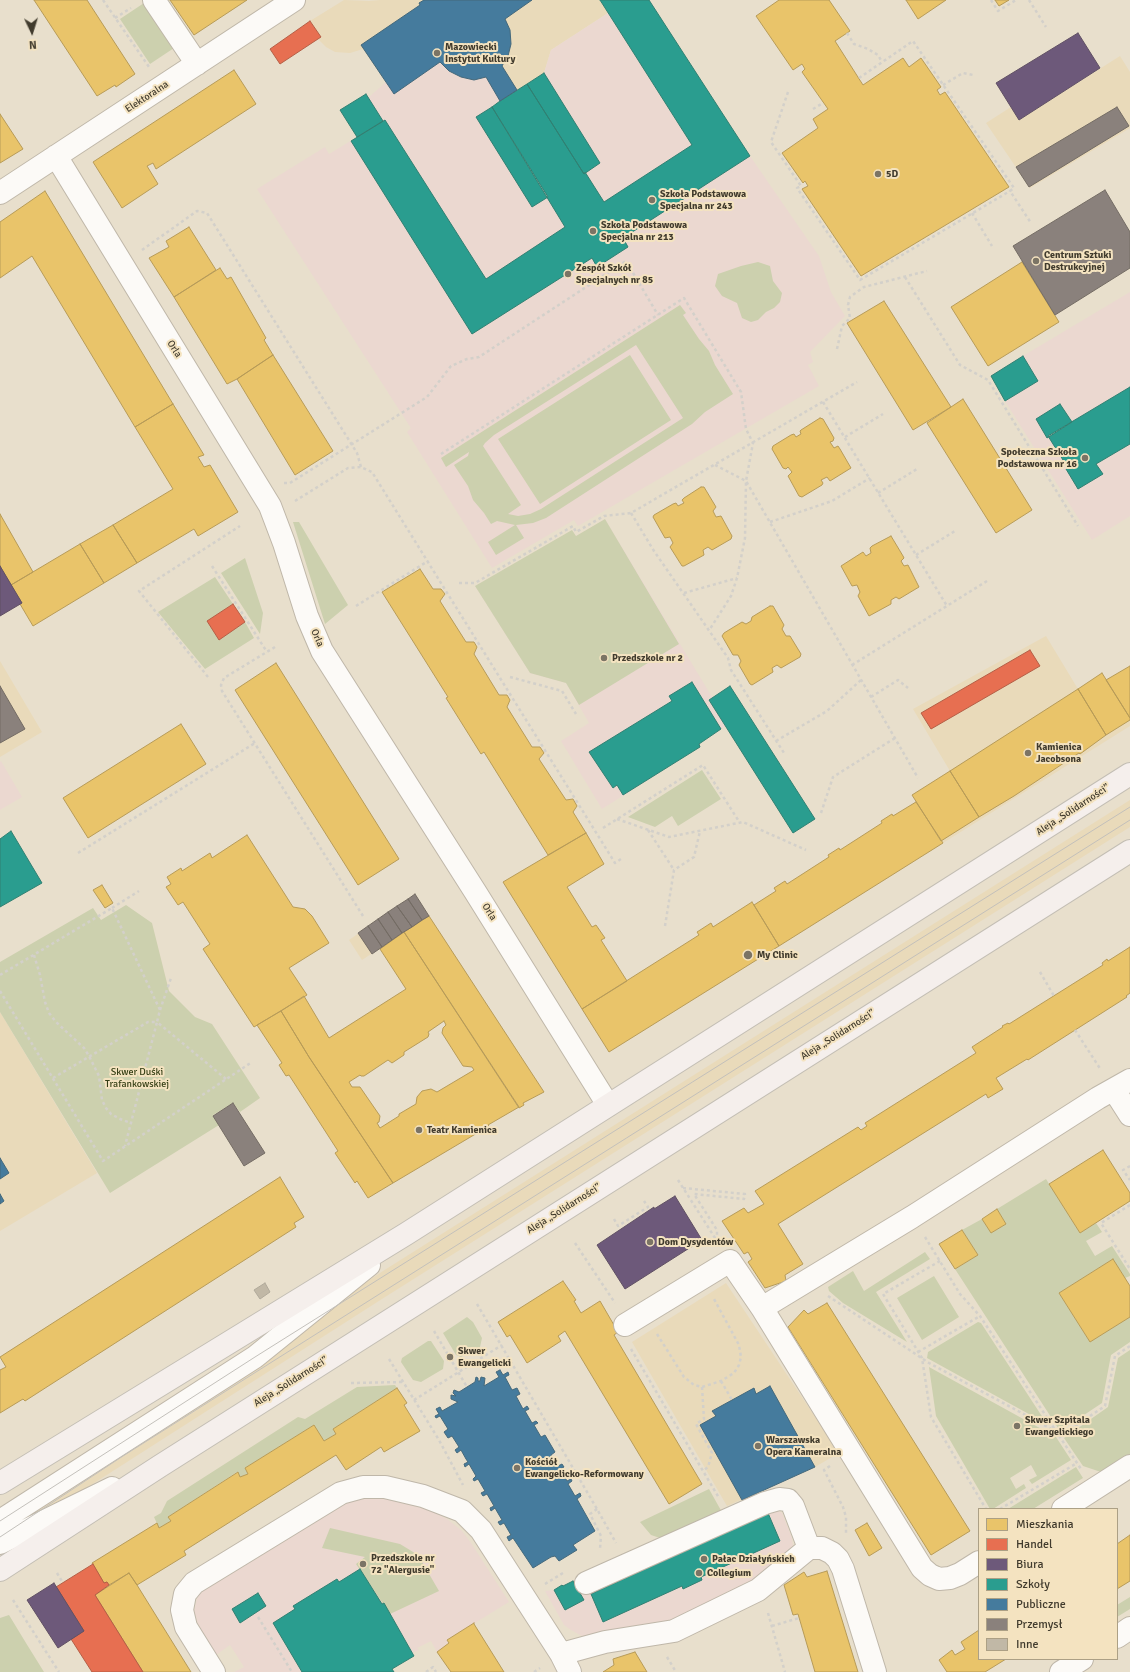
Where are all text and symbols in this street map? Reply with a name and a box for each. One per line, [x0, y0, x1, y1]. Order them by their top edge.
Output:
north arrow [12, 12, 52, 52]
text: N [29, 38, 37, 51]
place label: Mazowiecki Instytut Kultury [445, 41, 515, 64]
marker: Mazowiecki Instytut Kultury [432, 48, 442, 58]
street label: Elektoralna [123, 79, 171, 115]
place label: 5D [886, 168, 898, 180]
marker: 5D [873, 169, 883, 179]
place label: Szkoła Podstawowa Specjalna nr 243 [660, 188, 746, 212]
marker: Szkoła Podstawowa Specjalna nr 243 [647, 195, 657, 205]
place label: Szkoła Podstawowa Specjalna nr 213 [601, 219, 687, 242]
marker: Szkoła Podstawowa Specjalna nr 213 [588, 226, 598, 236]
place label: Centrum Sztuki Destrukcyjnej [1044, 249, 1111, 272]
marker: Centrum Sztuki Destrukcyjnej [1031, 256, 1041, 266]
place label: Zespół Szkół Specjalnych nr 85 [576, 262, 653, 286]
marker: Zespół Szkół Specjalnych nr 85 [563, 269, 573, 279]
street label: Orla [164, 338, 184, 360]
place label: Społeczna Szkoła Podstawowa nr 16 [998, 446, 1077, 470]
marker: Społeczna Szkoła Podstawowa nr 16 [1080, 453, 1090, 463]
street label: Orla [308, 627, 326, 649]
place label: Przedszkole nr 2 [612, 652, 683, 664]
marker: Przedszkole nr 2 [599, 653, 609, 663]
place label: Kamienica Jacobsona [1036, 741, 1082, 764]
marker: Kamienica Jacobsona [1023, 748, 1033, 758]
street label: Aleja „Solidarności” [1034, 782, 1112, 838]
street label: Orla [479, 901, 499, 923]
marker: My Clinic [742, 949, 754, 961]
place label: My Clinic [757, 949, 798, 961]
street label: Aleja „Solidarności” [799, 1007, 877, 1063]
park label: Skwer Duśki Trafankowskiej [105, 1066, 169, 1090]
place label: Teatr Kamienica [427, 1124, 497, 1136]
marker: Teatr Kamienica [414, 1125, 424, 1135]
street label: Aleja „Solidarności” [525, 1181, 603, 1237]
place label: Dom Dysydentów [658, 1236, 733, 1248]
marker: Dom Dysydentów [645, 1237, 655, 1247]
place label: Skwer Ewangelicki [458, 1345, 511, 1368]
marker: Skwer Ewangelicki [445, 1352, 455, 1362]
street label: Aleja „Solidarności” [252, 1354, 330, 1410]
place label: Skwer Szpitala Ewangelickiego [1025, 1414, 1093, 1438]
marker: Skwer Szpitala Ewangelickiego [1012, 1421, 1022, 1431]
place label: Warszawska Opera Kameralna [766, 1434, 841, 1458]
marker: Warszawska Opera Kameralna [753, 1441, 763, 1451]
place label: Kościół Ewangelicko-Reformowany [525, 1456, 644, 1480]
marker: Kościół Ewangelicko-Reformowany [512, 1463, 522, 1473]
legend [978, 1508, 1118, 1660]
text: Mieszkania [1016, 1517, 1074, 1532]
text: Handel [1016, 1537, 1053, 1552]
place label: Przedszkole nr 72 "Alergusie" [371, 1552, 434, 1576]
place label: Pałac Działyńskich [712, 1553, 795, 1565]
marker: Pałac Działyńskich [699, 1554, 709, 1564]
text: Biura [1016, 1557, 1044, 1572]
marker: Przedszkole nr 72 "Alergusie" [358, 1559, 368, 1569]
place label: Collegium [707, 1567, 751, 1579]
marker: Collegium [694, 1568, 704, 1578]
text: Szkoły [1016, 1577, 1050, 1592]
text: Publiczne [1016, 1597, 1066, 1612]
text: Przemysł [1016, 1617, 1063, 1632]
text: Inne [1016, 1637, 1039, 1652]

